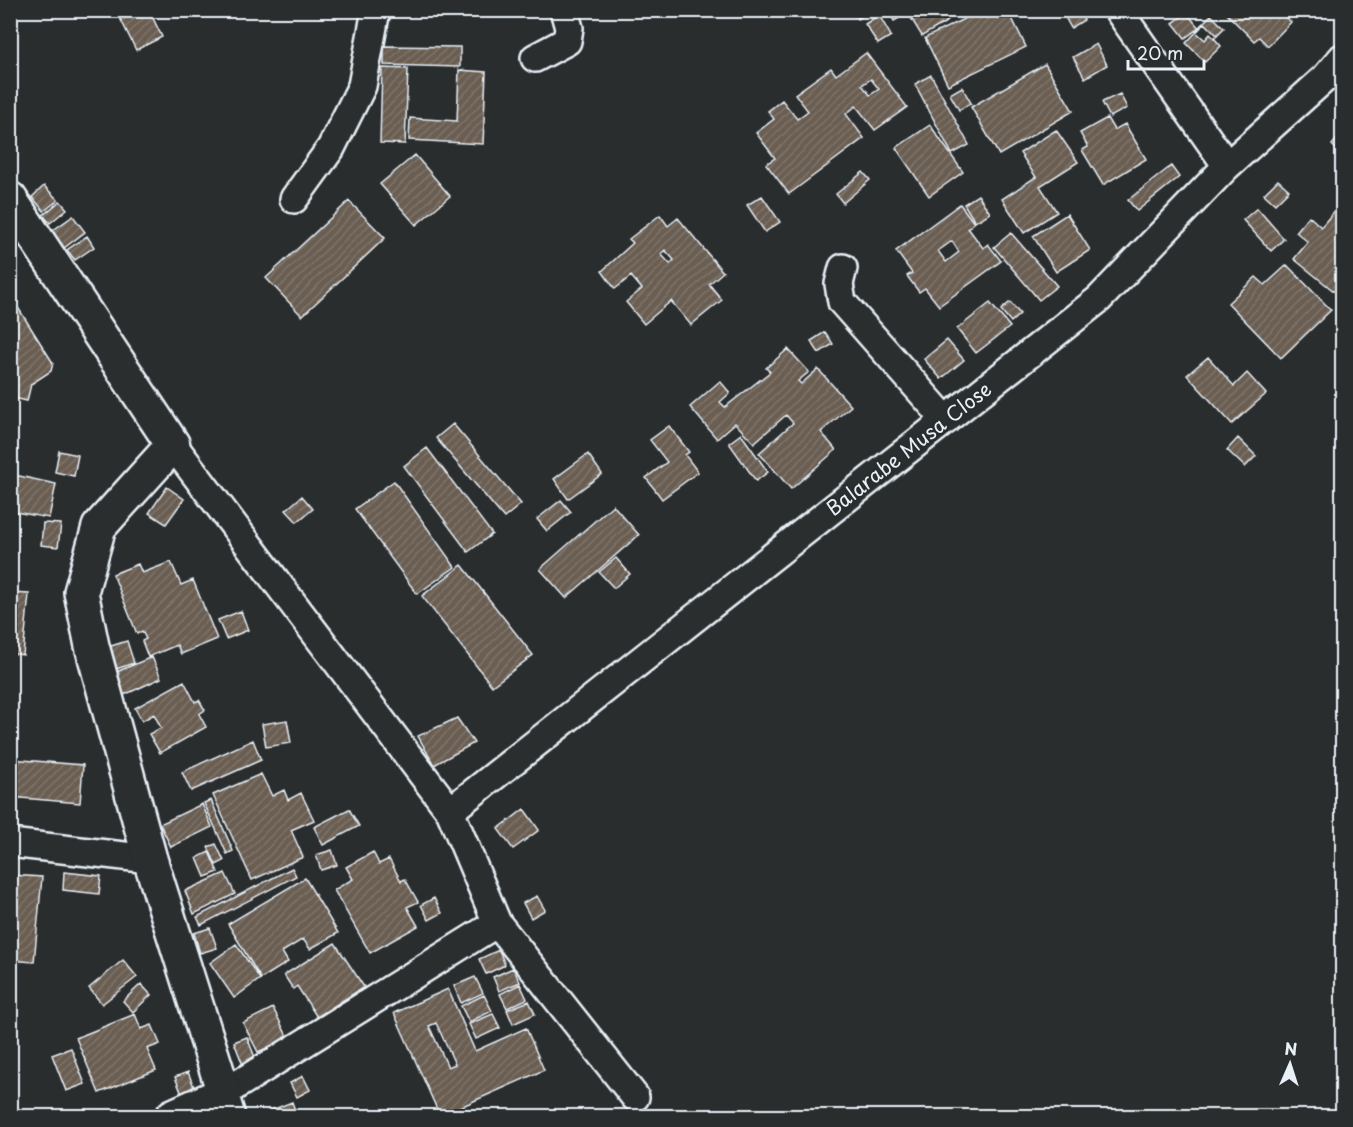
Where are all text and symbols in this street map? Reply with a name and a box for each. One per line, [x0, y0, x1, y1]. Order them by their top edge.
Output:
scale bar [1128, 33, 1204, 71]
text: 20 m [1137, 39, 1183, 66]
street label: Balarabe Musa Close [819, 374, 998, 522]
north arrow [1260, 1034, 1320, 1094]
text: N [1284, 1036, 1298, 1060]

